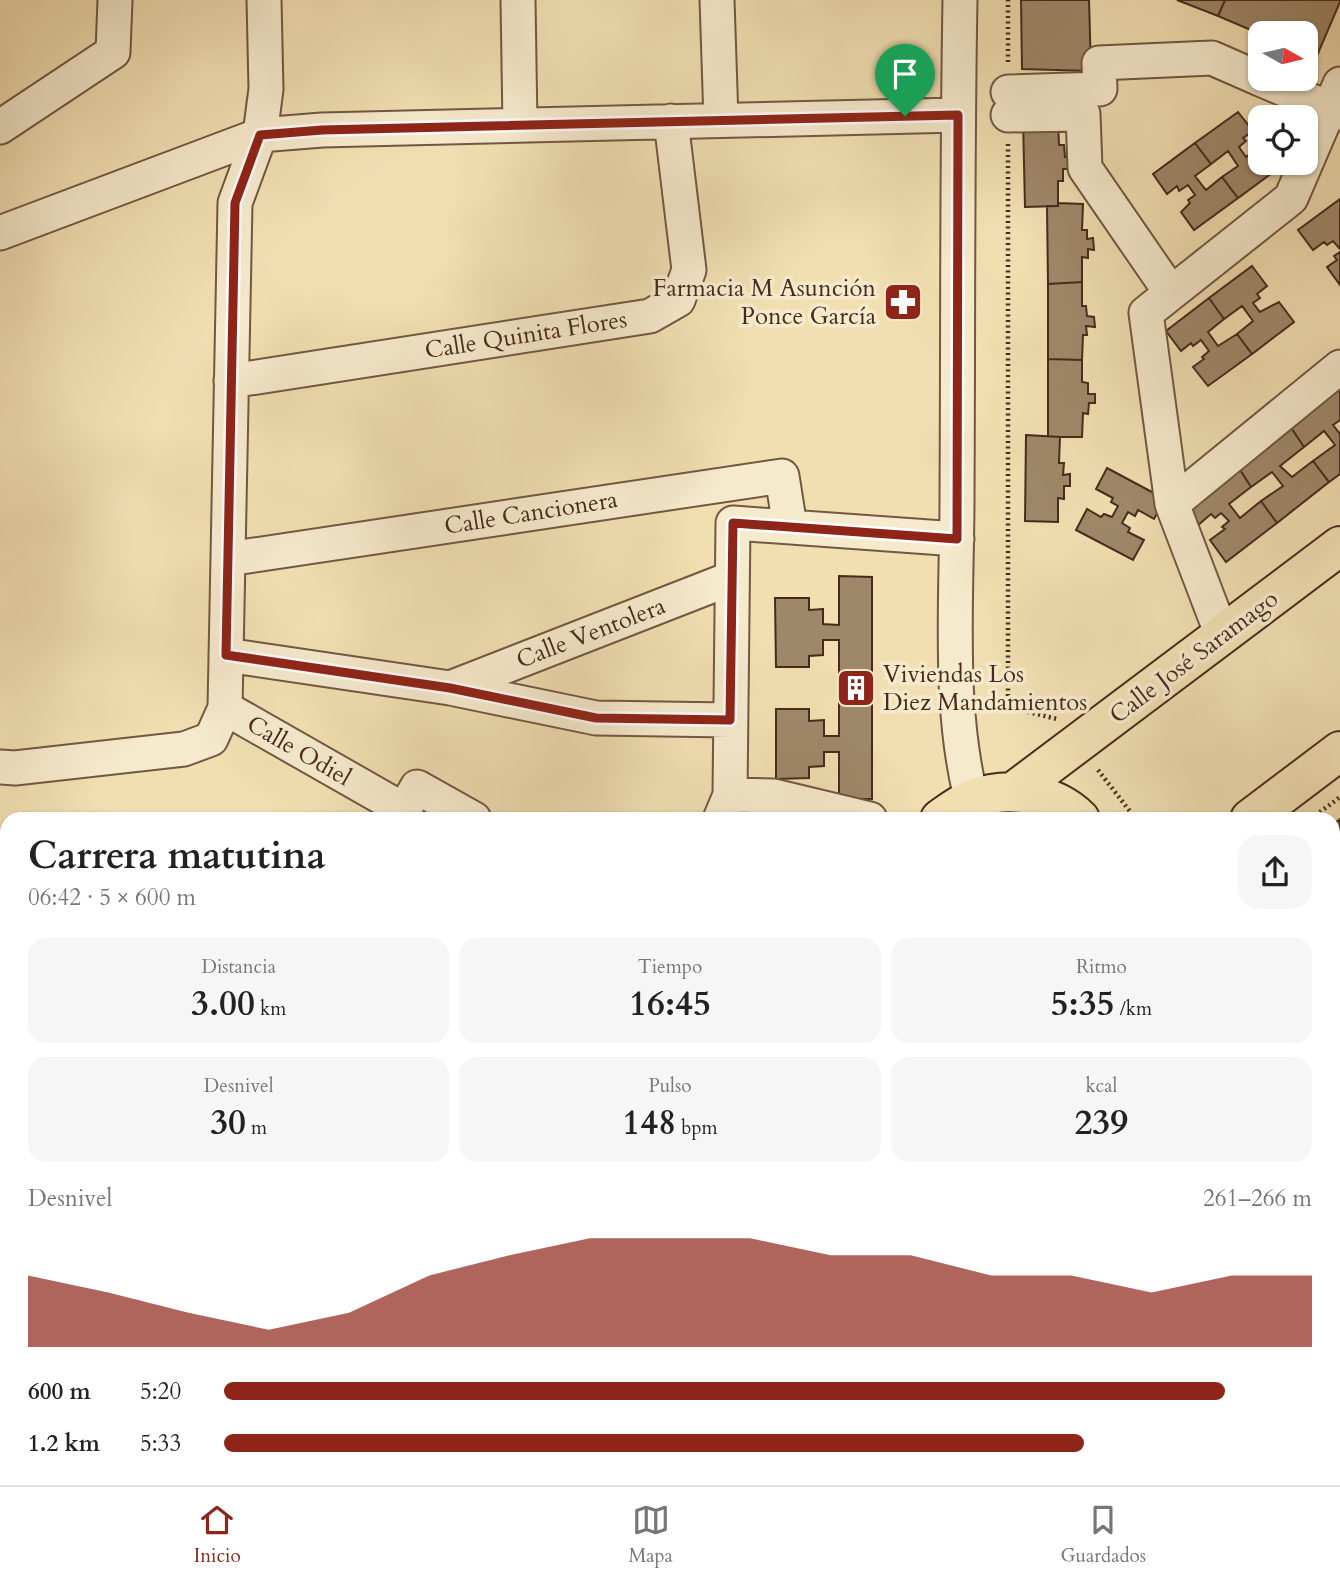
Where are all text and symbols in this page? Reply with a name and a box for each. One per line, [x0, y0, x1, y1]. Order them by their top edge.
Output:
north arrow [1248, 21, 1318, 91]
map controls [1248, 21, 1318, 175]
pin [875, 44, 935, 116]
icon: arrive [886, 55, 924, 93]
button: locate [1248, 105, 1318, 175]
place label: Farmacia M Asunción Ponce García [653, 272, 877, 333]
pharmacy icon: Farmacia M Asunción Ponce García [882, 281, 924, 323]
street label: Calle Quinita Flores [423, 303, 629, 367]
street label: Calle Cancionera [442, 483, 621, 543]
street label: Calle José Saramago [1103, 583, 1285, 731]
street label: Calle Ventolera [512, 589, 671, 677]
place label: Viviendas Los Diez Mandamientos [883, 658, 1087, 719]
building icon: Viviendas Los Diez Mandamientos [835, 667, 877, 709]
street label: Calle Odiel [241, 708, 357, 794]
text: Carrera matutina [28, 830, 326, 882]
button: share [1238, 835, 1312, 909]
text: 06:42 · 5 × 600 m [28, 882, 196, 913]
text: Distancia [201, 954, 276, 980]
text: Tiempo [638, 954, 702, 980]
text: Ritmo [1076, 954, 1127, 980]
text: 3.00 [191, 980, 255, 1028]
text: 16:45 [629, 980, 711, 1028]
text: 5:35 [1051, 980, 1115, 1028]
text: km [255, 996, 286, 1022]
text: /km [1115, 996, 1152, 1022]
text: Desnivel [204, 1073, 273, 1099]
text: Pulso [648, 1073, 692, 1099]
text: kcal [1085, 1073, 1117, 1099]
text: 30 [210, 1099, 246, 1147]
text: 148 [622, 1099, 676, 1147]
text: 239 [1074, 1099, 1128, 1147]
text: m [246, 1115, 267, 1141]
text: bpm [676, 1115, 718, 1141]
text: Desnivel [28, 1183, 112, 1214]
text: 261–266 m [1203, 1183, 1312, 1214]
text: 600 m [28, 1376, 91, 1407]
text: 5:20 [140, 1376, 181, 1407]
text: 1.2 km [28, 1428, 100, 1459]
text: 5:33 [140, 1428, 181, 1459]
tab: Inicio [194, 1501, 241, 1569]
tab: Mapa [628, 1501, 673, 1569]
tab: Guardados [1060, 1501, 1146, 1569]

